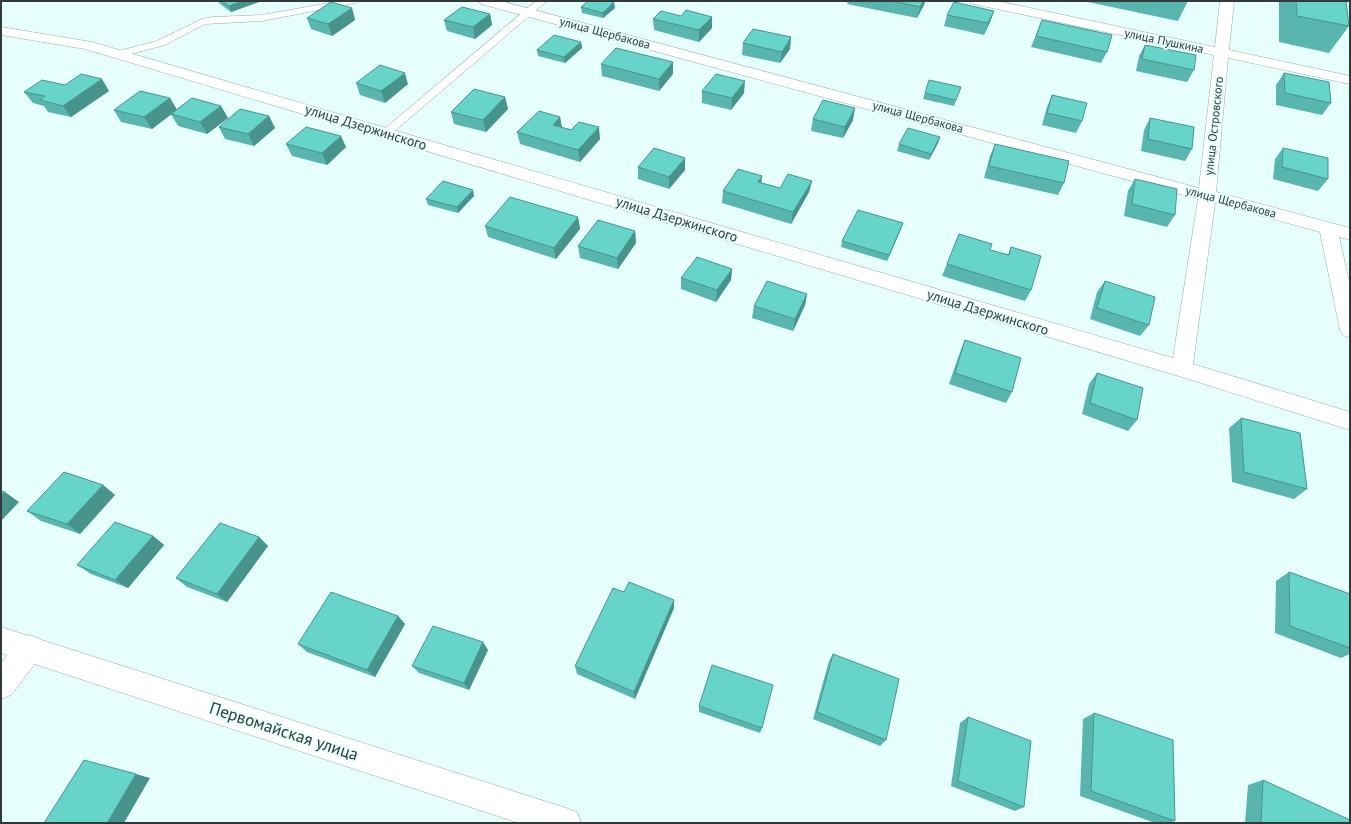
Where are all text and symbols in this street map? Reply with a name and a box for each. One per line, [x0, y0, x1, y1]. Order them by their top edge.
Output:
street label: улица Щербакова [558, 13, 652, 52]
street label: улица Пушкина [1123, 25, 1205, 56]
street label: улица Островского [1201, 76, 1226, 176]
street label: улица Щербакова [871, 97, 965, 136]
street label: улица Дзержинского [303, 100, 429, 154]
street label: улица Щербакова [1184, 182, 1278, 221]
street label: улица Дзержинского [614, 192, 740, 246]
street label: улица Дзержинского [925, 285, 1051, 339]
street label: Первомайская улица [207, 697, 361, 765]

